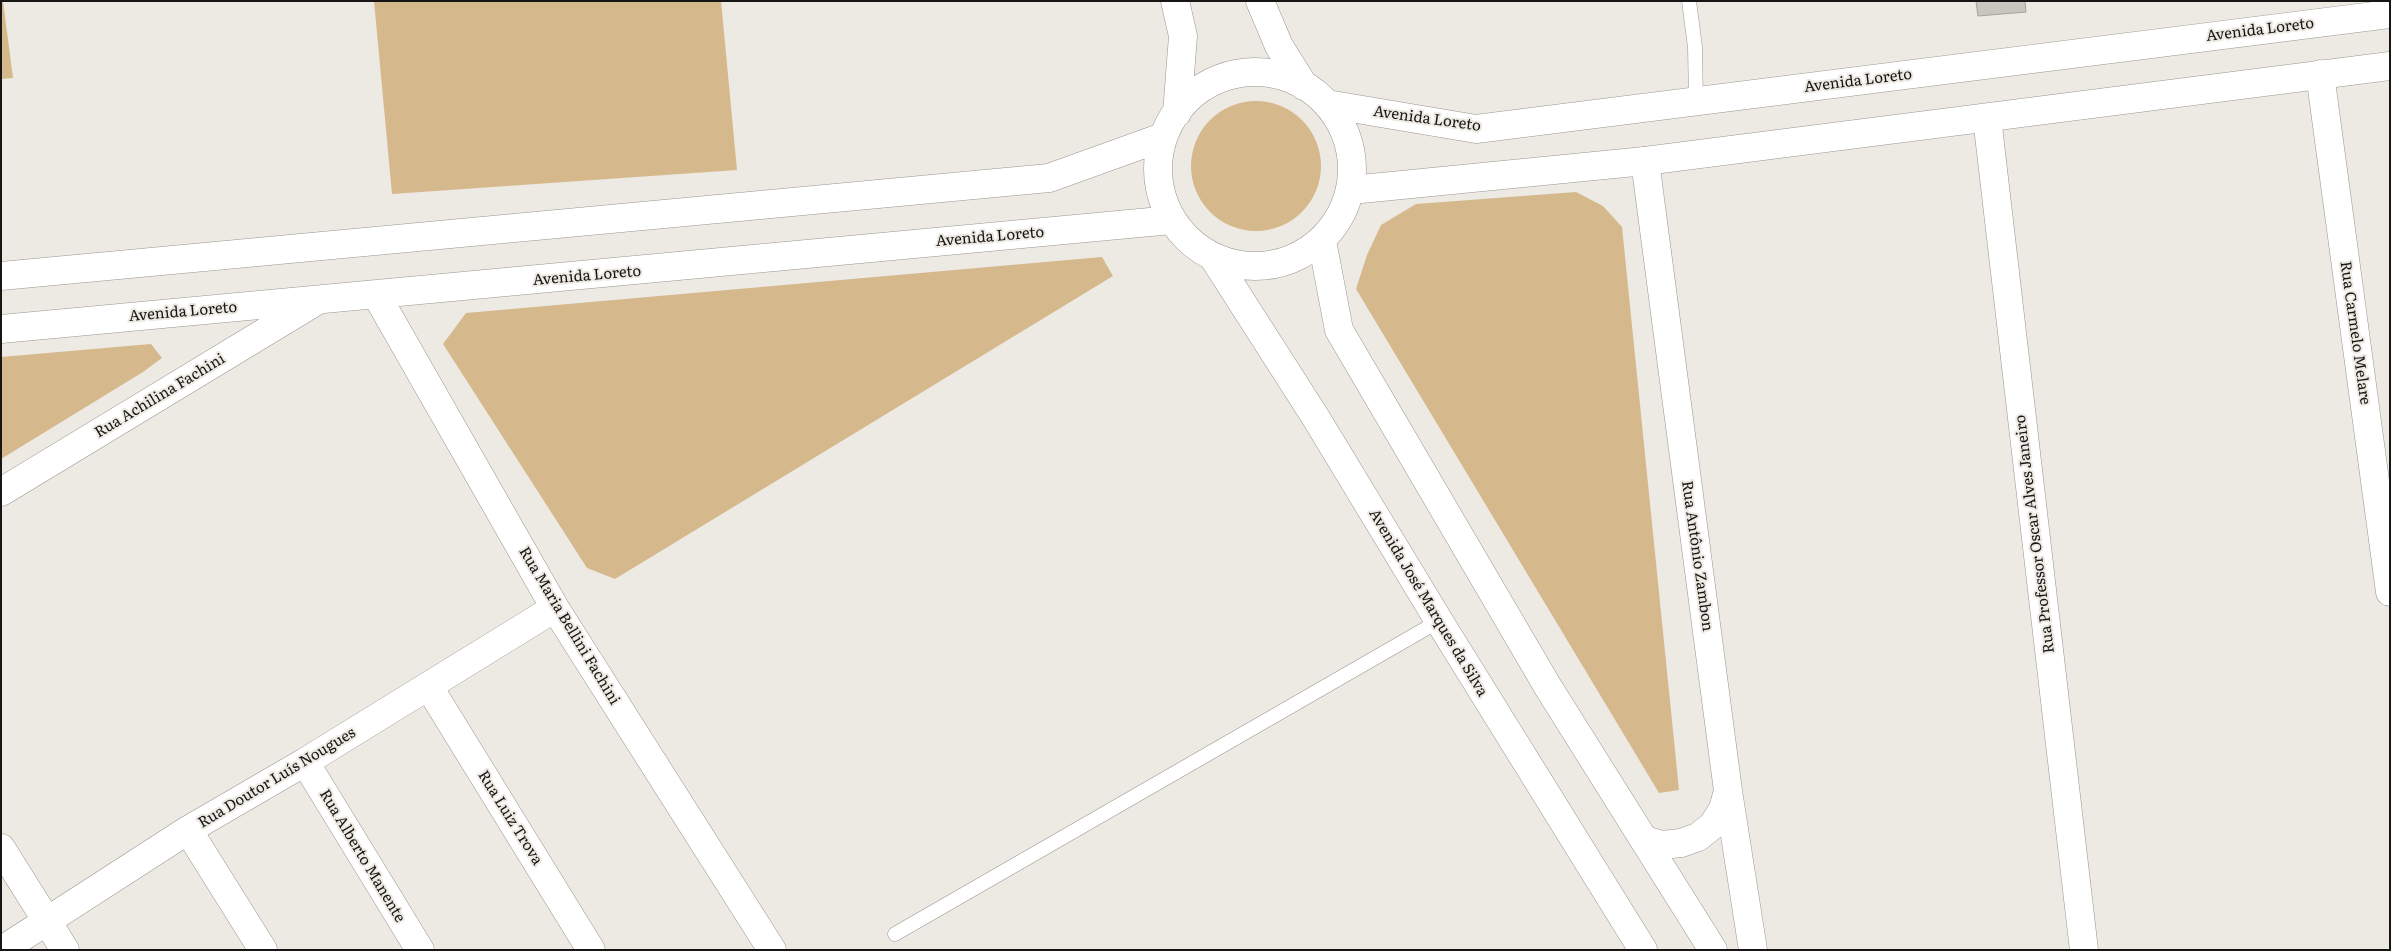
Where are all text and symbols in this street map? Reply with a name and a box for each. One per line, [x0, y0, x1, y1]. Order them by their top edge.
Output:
street label: Avenida Loreto [2205, 14, 2315, 46]
street label: Avenida Loreto [1803, 65, 1913, 97]
street label: Avenida Loreto [1372, 103, 1482, 135]
street label: Avenida Loreto [935, 223, 1045, 251]
street label: Rua Carmelo Melare [2336, 260, 2374, 406]
street label: Avenida Loreto [532, 262, 642, 290]
street label: Avenida Loreto [128, 298, 238, 326]
street label: Rua Achilina Fachini [92, 350, 228, 442]
street label: Rua Professor Oscar Alves Janeiro [2011, 414, 2059, 654]
street label: Rua Antônio Zambon [1678, 480, 1716, 632]
street label: Avenida José Marques da Silva [1365, 506, 1491, 700]
street label: Rua Maria Bellini Fachini [515, 544, 623, 708]
street label: Rua Doutor Luís Nougues [195, 724, 359, 832]
street label: Rua Luiz Trova [474, 768, 546, 868]
street label: Rua Alberto Manente [315, 786, 409, 926]

